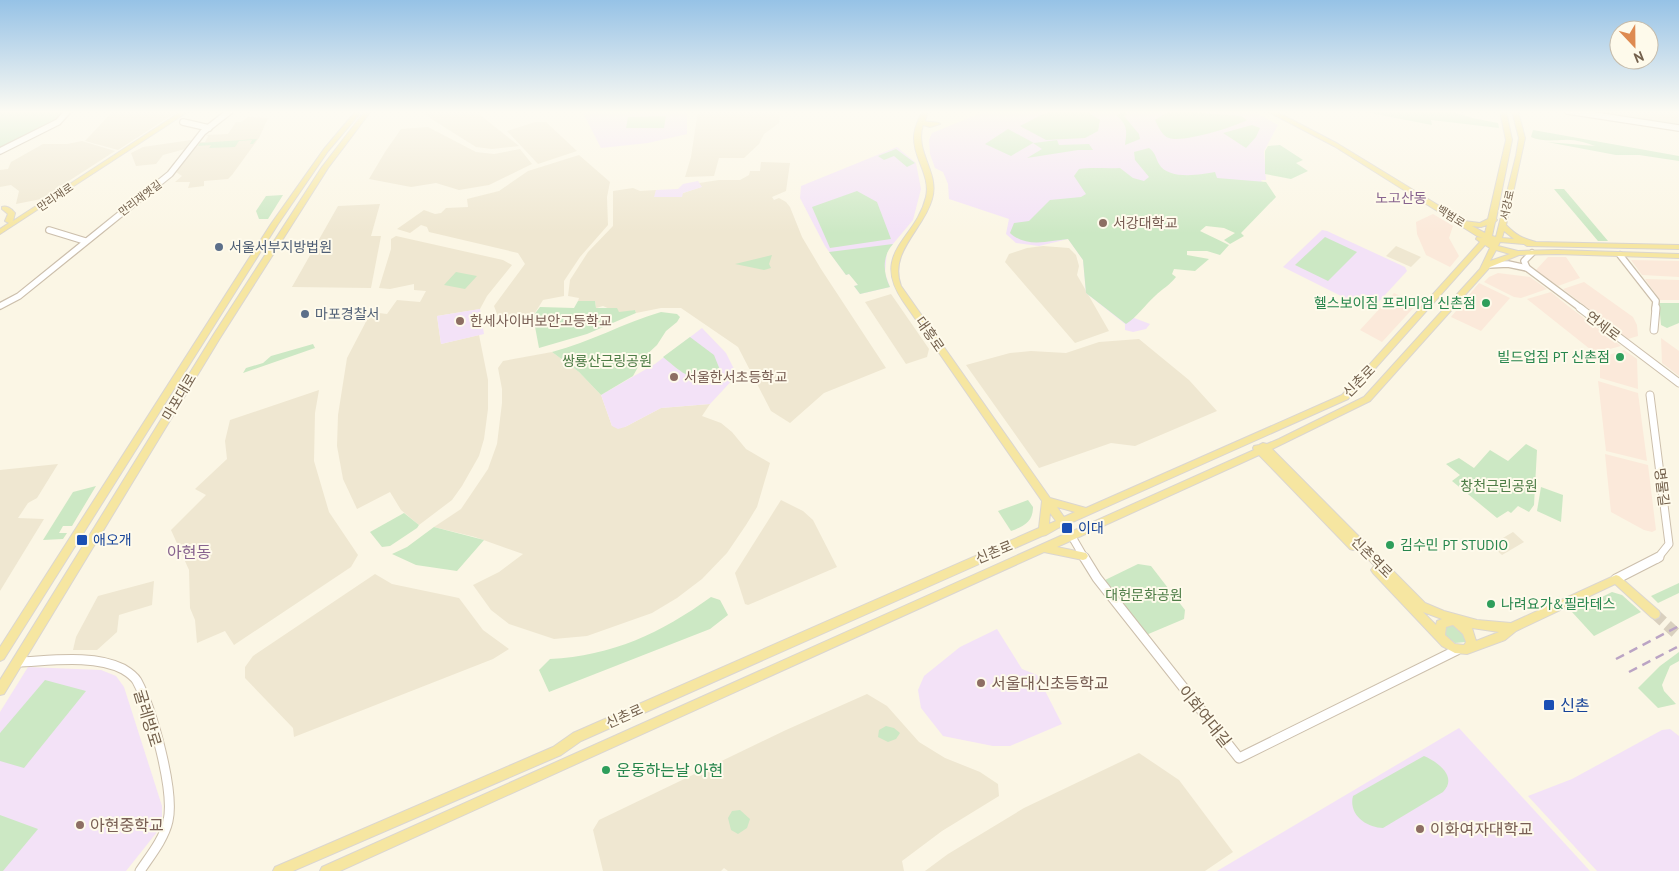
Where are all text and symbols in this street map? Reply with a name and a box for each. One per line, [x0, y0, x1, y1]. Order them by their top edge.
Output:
north arrow [1609, 20, 1659, 70]
text: N [1631, 47, 1647, 67]
street label: 만리재옛길 [116, 177, 164, 219]
street label: 만리재로 [34, 180, 76, 214]
district label: 노고산동 [1375, 189, 1427, 207]
street label: 서강로 [1497, 189, 1517, 221]
street label: 백범로 [1434, 202, 1468, 230]
place label: 서강대학교 [1113, 214, 1178, 232]
marker: 서강대학교 [1097, 217, 1109, 229]
place label: 서울서부지방법원 [229, 238, 332, 256]
marker: 서울서부지방법원 [213, 241, 225, 253]
place label: 헬스보이짐 프리미엄 신촌점 [1314, 294, 1476, 312]
marker: 헬스보이짐 프리미엄 신촌점 [1480, 297, 1492, 309]
place label: 마포경찰서 [315, 305, 379, 323]
street label: 연세로 [1582, 307, 1624, 345]
marker: 마포경찰서 [299, 308, 311, 320]
place label: 한세사이버보안고등학교 [470, 312, 612, 330]
street label: 대흥로 [912, 313, 949, 355]
marker: 한세사이버보안고등학교 [454, 315, 466, 327]
place label: 빌드업짐 PT 신촌점 [1498, 348, 1610, 366]
marker: 빌드업짐 PT 신촌점 [1614, 351, 1626, 363]
park label: 쌍룡산근링공원 [562, 352, 652, 370]
street label: 신촌로 [1339, 361, 1379, 401]
place label: 서울한서초등학교 [684, 368, 787, 386]
street label: 마포대로 [158, 370, 200, 424]
marker: 서울한서초등학교 [668, 371, 680, 383]
street label: 명물길 [1651, 467, 1673, 507]
park label: 창천근린공원 [1460, 477, 1538, 495]
place label: 이대 [1078, 519, 1104, 537]
marker: 이대 [1060, 521, 1074, 535]
place label: 애오개 [93, 531, 132, 549]
street label: 신촌역로 [1347, 532, 1397, 582]
marker: 애오개 [75, 533, 89, 547]
street label: 신촌로 [973, 536, 1015, 568]
place label: 김수민 PT STUDIO [1400, 536, 1508, 554]
marker: 김수민 PT STUDIO [1384, 539, 1396, 551]
district label: 아현동 [167, 542, 211, 562]
park label: 대헌문화공원 [1105, 586, 1183, 604]
place label: 나려요가&필라테스 [1501, 595, 1616, 613]
marker: 나려요가&필라테스 [1485, 598, 1497, 610]
place label: 서울대신초등학교 [991, 673, 1109, 693]
marker: 서울대신초등학교 [975, 677, 987, 689]
street label: 이화여대길 [1174, 681, 1236, 751]
street label: 굴레방로 [130, 687, 166, 749]
place label: 신촌 [1560, 695, 1589, 715]
marker: 신촌 [1542, 698, 1556, 712]
street label: 신촌로 [603, 700, 645, 732]
place label: 운동하는날 아현 [616, 760, 723, 780]
marker: 운동하는날 아현 [600, 764, 612, 776]
place label: 아현중학교 [90, 815, 164, 835]
marker: 아현중학교 [74, 819, 86, 831]
place label: 이화여자대학교 [1430, 819, 1533, 839]
marker: 이화여자대학교 [1414, 823, 1426, 835]

